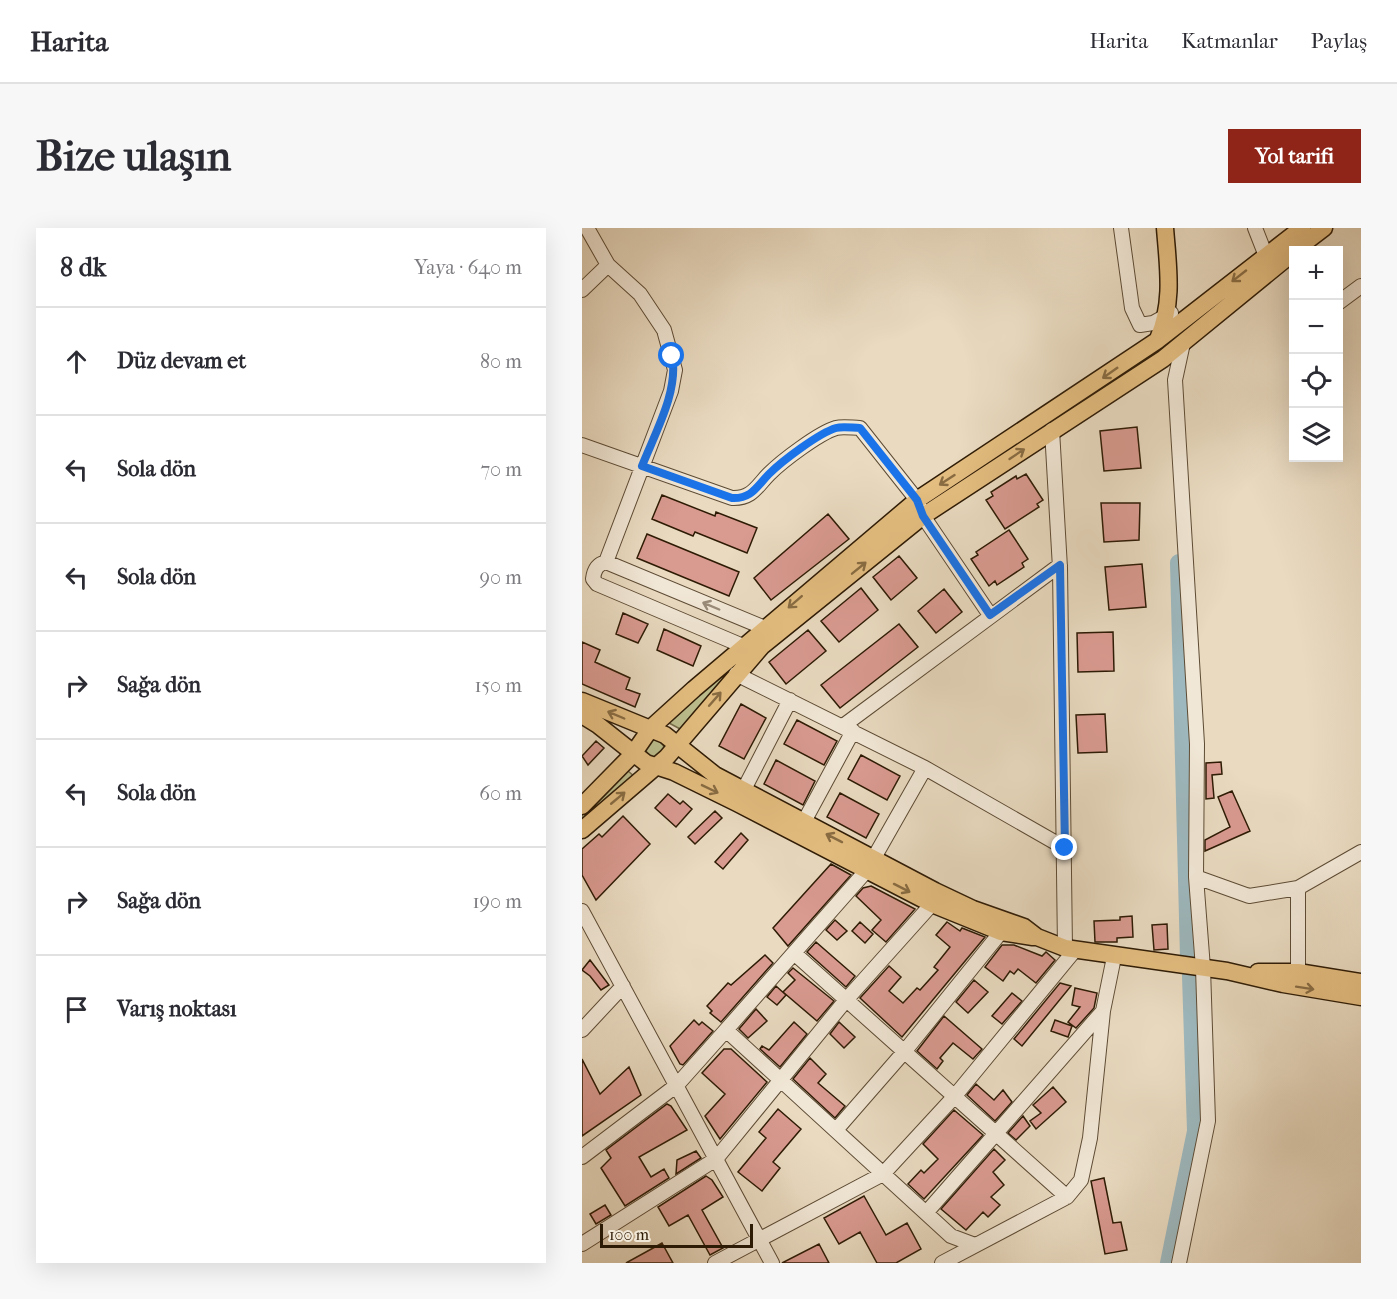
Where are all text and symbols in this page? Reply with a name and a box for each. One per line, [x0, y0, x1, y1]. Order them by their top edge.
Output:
text: Harita [30, 25, 108, 58]
text: Harita [1090, 29, 1148, 53]
text: Katmanlar [1181, 29, 1278, 53]
text: Paylaş [1311, 29, 1367, 53]
button: Yol tarifi [1228, 129, 1361, 183]
text: Bize ulaşın [36, 132, 231, 181]
map controls [1289, 246, 1343, 462]
button: + [1289, 246, 1343, 300]
text: 8 dk [60, 252, 106, 283]
text: Yaya · 640 m [414, 256, 522, 279]
one-way arrow [1232, 270, 1248, 283]
button: − [1289, 300, 1343, 354]
route start [658, 342, 684, 368]
icon: ahead [60, 345, 93, 378]
text: Düz devam et [117, 348, 246, 374]
text: 80 m [480, 350, 522, 373]
button: locate [1289, 354, 1343, 408]
one-way arrow [1102, 367, 1119, 379]
button: layers [1289, 408, 1343, 462]
one-way arrow [1008, 447, 1025, 460]
icon: left [60, 453, 93, 486]
text: Sola dön [117, 456, 196, 482]
text: 70 m [480, 458, 522, 481]
one-way arrow [939, 474, 955, 486]
icon: left [60, 561, 93, 594]
one-way arrow [851, 561, 866, 575]
text: Sola dön [117, 564, 196, 590]
text: 90 m [480, 566, 522, 589]
one-way arrow [788, 595, 803, 609]
one-way arrow [702, 600, 720, 611]
icon: right [60, 669, 93, 702]
text: Sağa dön [117, 672, 201, 698]
text: 150 m [474, 674, 522, 697]
one-way arrow [708, 692, 722, 707]
one-way arrow [608, 709, 626, 721]
icon: left [60, 777, 93, 810]
text: Sola dön [117, 780, 196, 806]
text: 60 m [479, 782, 522, 805]
one-way arrow [700, 784, 718, 795]
one-way arrow [610, 792, 626, 805]
one-way arrow [826, 832, 843, 844]
route end [1051, 834, 1077, 860]
one-way arrow [892, 883, 910, 894]
icon: right [60, 885, 93, 918]
text: Sağa dön [117, 888, 201, 914]
text: 190 m [472, 890, 522, 913]
one-way arrow [1295, 983, 1314, 994]
icon: arrive [60, 993, 93, 1026]
text: Varış noktası [117, 996, 236, 1022]
scale bar [600, 1221, 753, 1248]
text: 100 m [609, 1225, 649, 1244]

